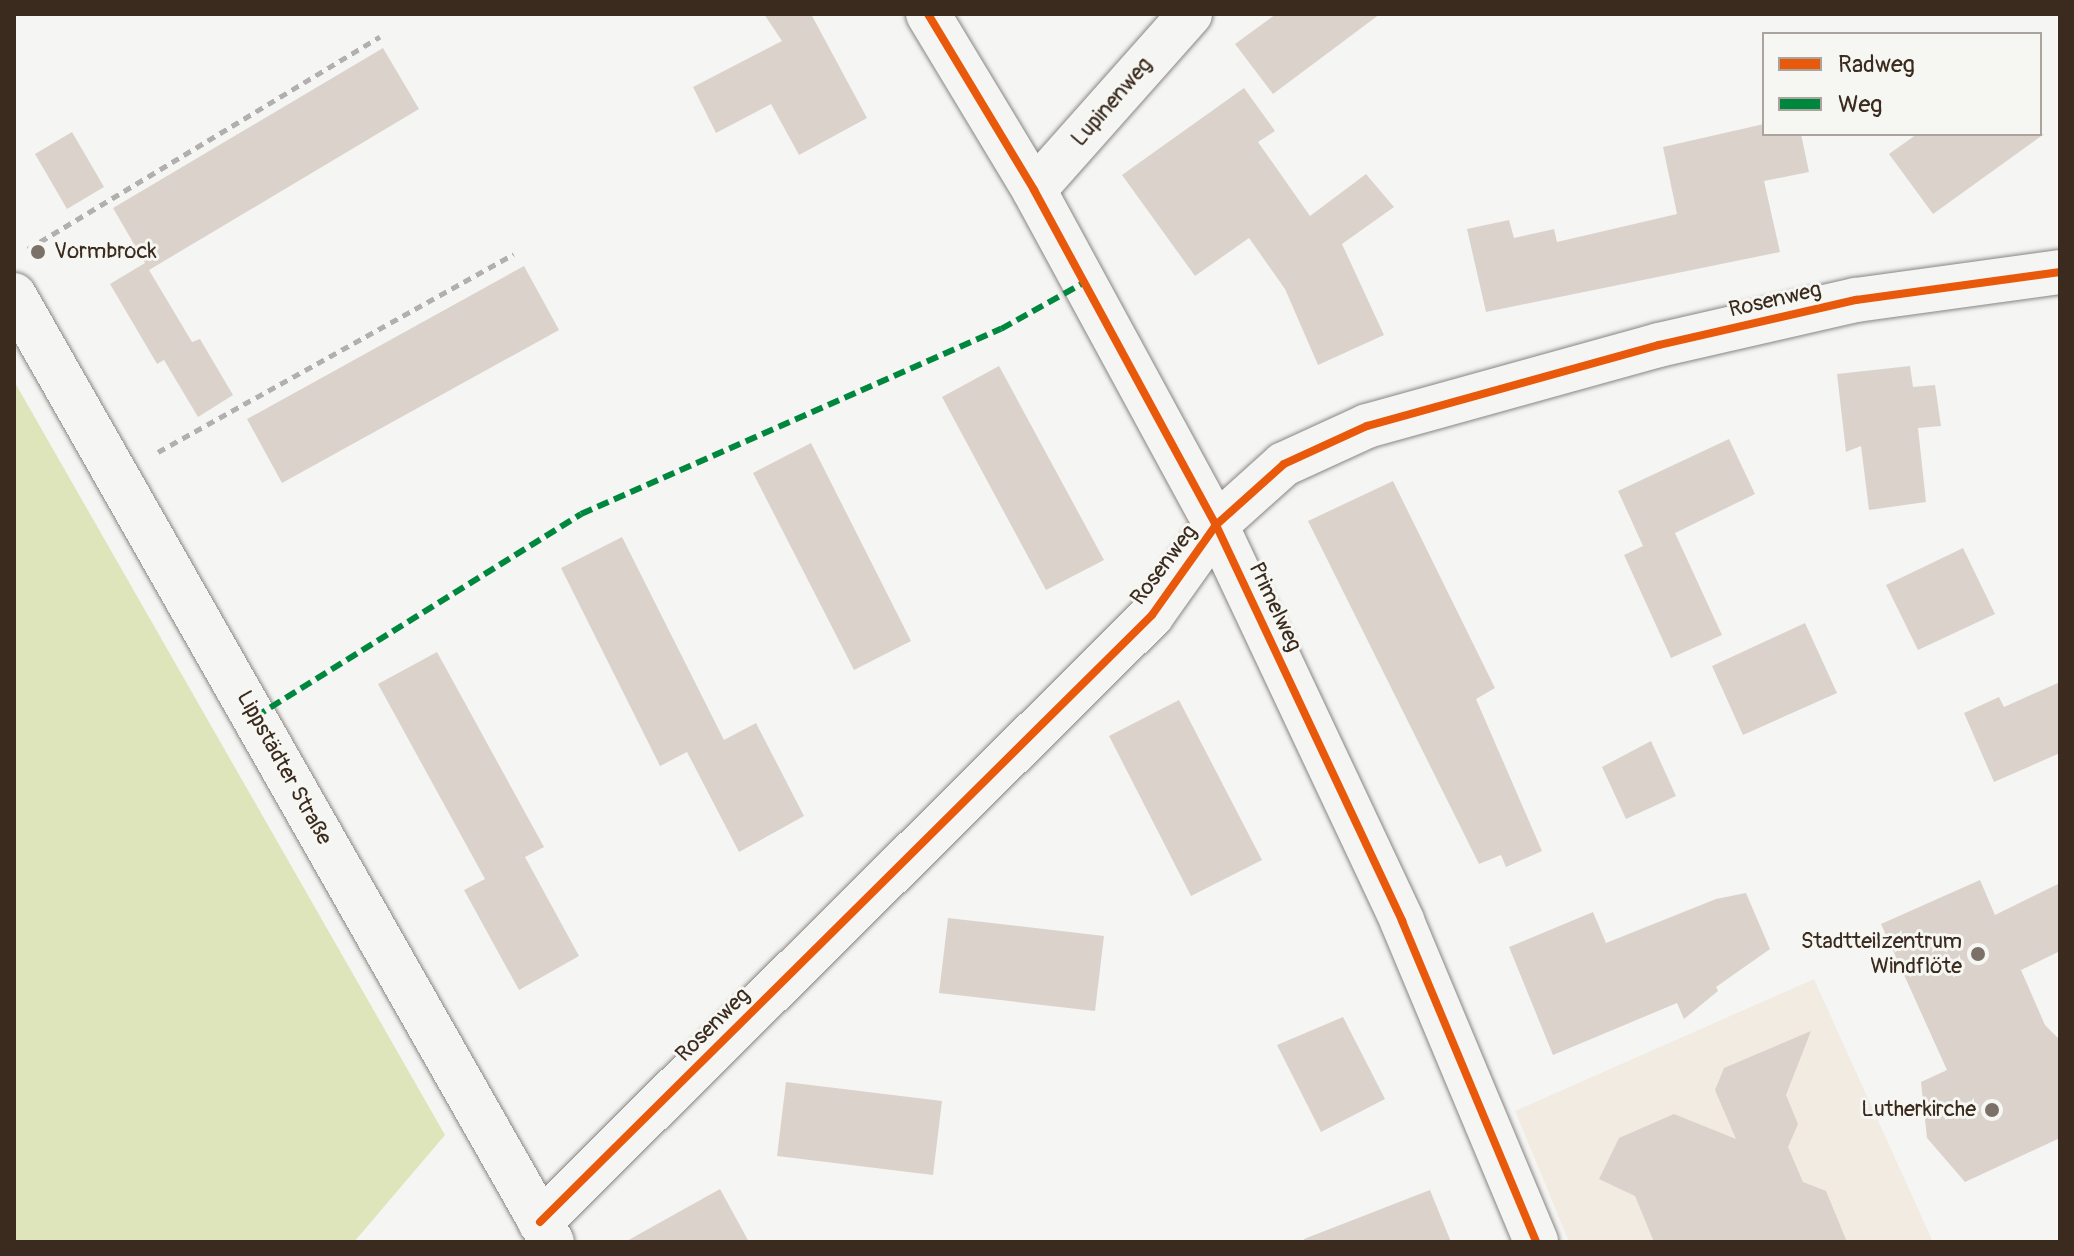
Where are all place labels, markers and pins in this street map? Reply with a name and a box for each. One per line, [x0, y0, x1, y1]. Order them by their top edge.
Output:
place label: Vormbrock [54, 239, 157, 265]
marker: Vormbrock [29, 243, 47, 261]
place label: Stadtteilzentrum Windflöte [1801, 928, 1962, 980]
marker: Stadtteilzentrum Windflöte [1969, 945, 1987, 963]
place label: Lutherkirche [1861, 1097, 1976, 1123]
marker: Lutherkirche [1983, 1101, 2001, 1119]

